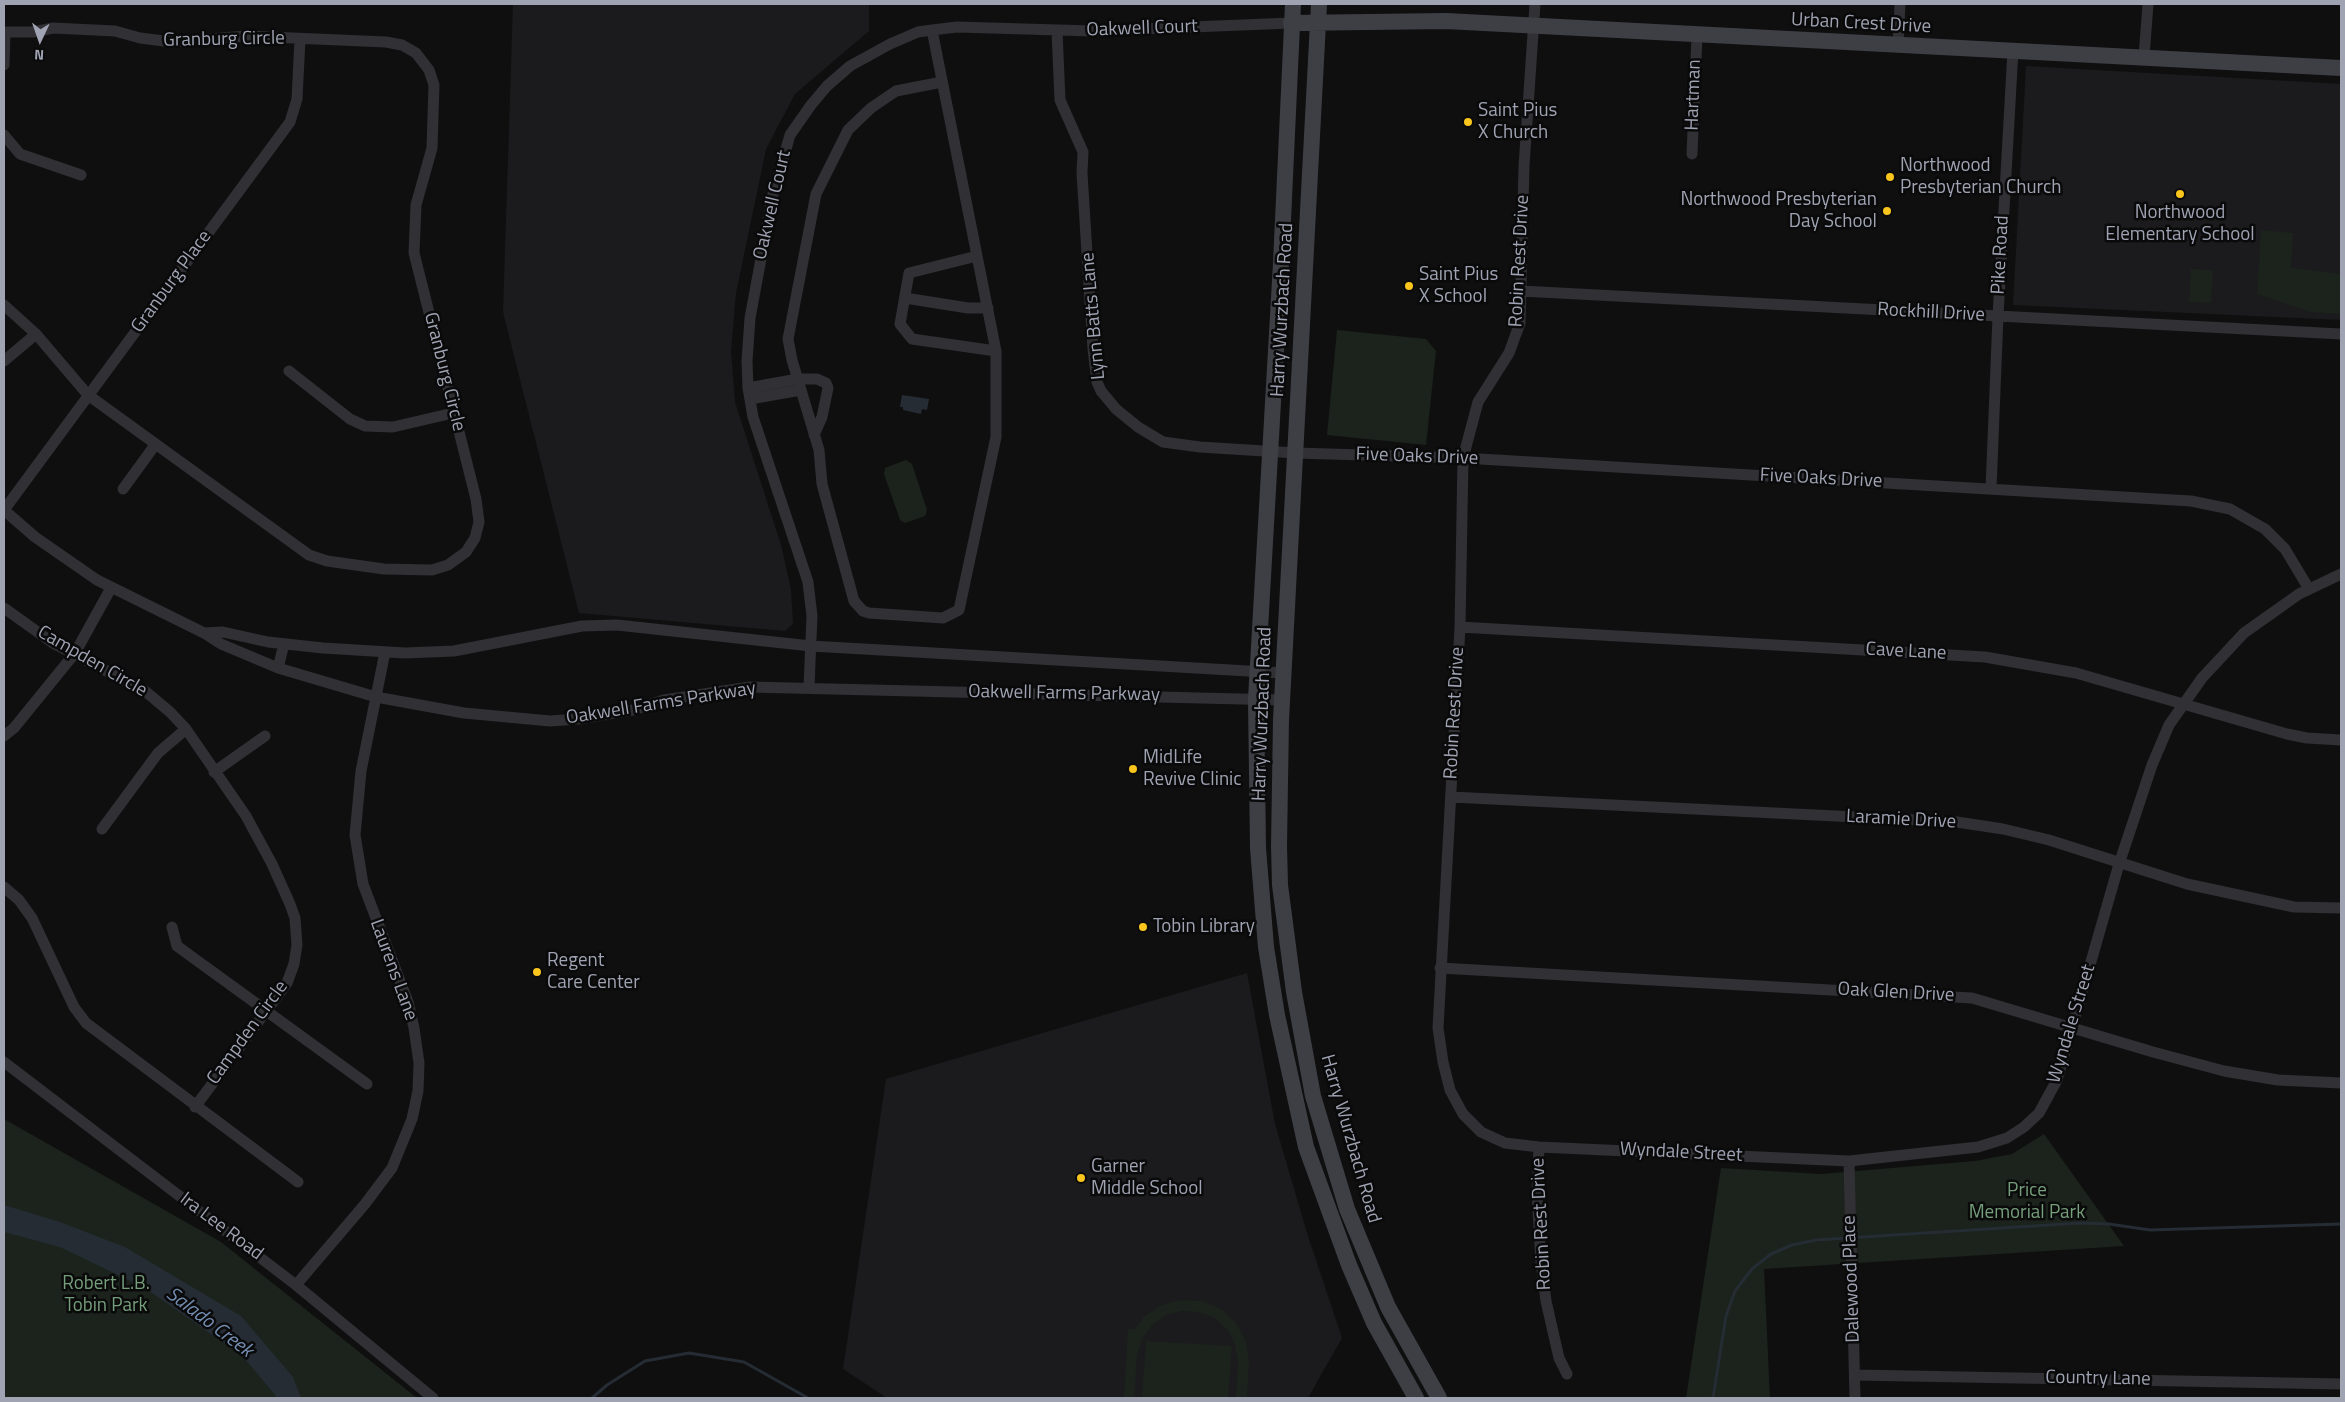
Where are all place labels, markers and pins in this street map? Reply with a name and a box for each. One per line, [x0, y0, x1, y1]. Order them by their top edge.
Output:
place label: Saint Pius X Church [1478, 100, 1557, 144]
marker: Saint Pius X Church [1462, 116, 1474, 128]
place label: Northwood Presbyterian Church [1900, 155, 2061, 199]
marker: Northwood Presbyterian Church [1884, 171, 1896, 183]
marker: Northwood Elementary School [2174, 188, 2186, 200]
place label: Northwood Presbyterian Day School [1680, 189, 1877, 233]
place label: Northwood Elementary School [2105, 202, 2255, 246]
marker: Northwood Presbyterian Day School [1881, 205, 1893, 217]
place label: Saint Pius X School [1419, 264, 1498, 308]
marker: Saint Pius X School [1403, 280, 1415, 292]
place label: MidLife Revive Clinic [1143, 747, 1242, 791]
marker: MidLife Revive Clinic [1127, 763, 1139, 775]
place label: Tobin Library [1153, 916, 1255, 938]
marker: Tobin Library [1137, 921, 1149, 933]
place label: Regent Care Center [547, 950, 640, 994]
marker: Regent Care Center [531, 966, 543, 978]
place label: Garner Middle School [1091, 1156, 1203, 1200]
marker: Garner Middle School [1075, 1172, 1087, 1184]

